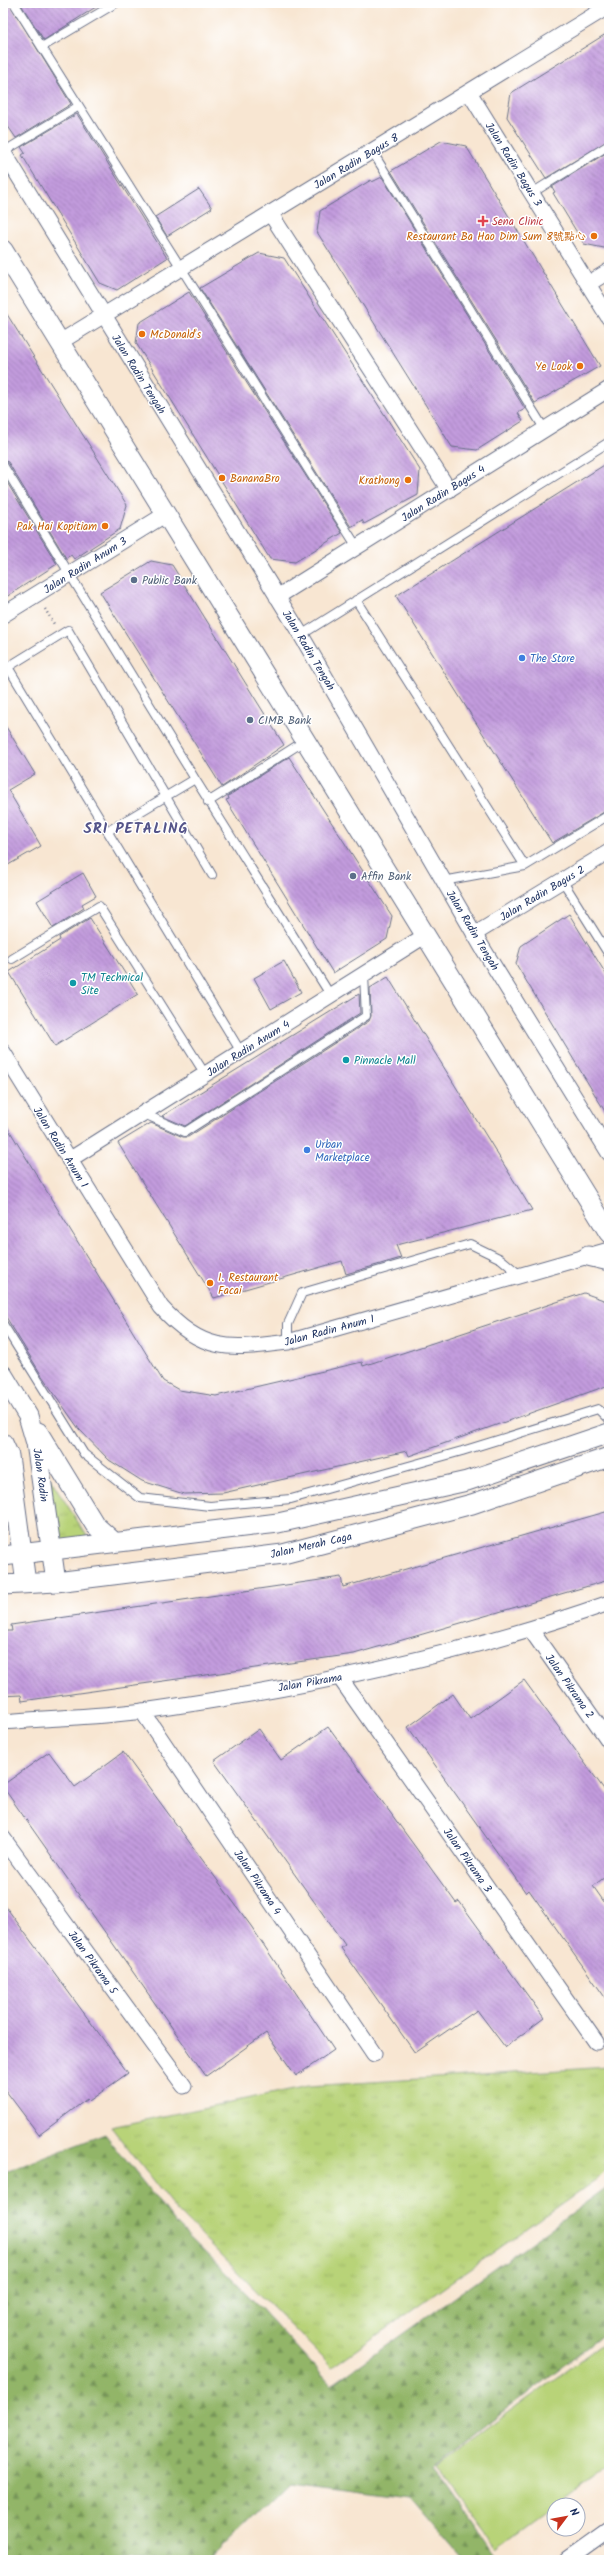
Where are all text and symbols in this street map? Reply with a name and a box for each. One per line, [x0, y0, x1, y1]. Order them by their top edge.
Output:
street label: Jalan Radin Bagus 3 [480, 119, 546, 210]
street label: Jalan Radin Bagus 8 [310, 129, 403, 195]
place label: Sena Clinic [492, 213, 544, 231]
marker: Sena Clinic [477, 215, 489, 227]
place label: Restaurant Ba Hao Dim Sum 8號點心 [407, 228, 586, 246]
marker: Restaurant Ba Hao Dim Sum 8號點心 [589, 231, 599, 241]
place label: McDonald's [150, 326, 201, 344]
marker: McDonald's [137, 329, 147, 339]
street label: Jalan Radin Tengah [106, 331, 170, 418]
place label: Ye Look [535, 358, 573, 376]
marker: Ye Look [575, 361, 585, 371]
street label: Jalan Radin Bagus 4 [398, 461, 489, 527]
place label: BananaBro [230, 470, 280, 488]
place label: Krathong [358, 472, 400, 490]
marker: BananaBro [217, 473, 227, 483]
marker: Krathong [403, 475, 413, 485]
place label: Pak Hai Kopitiam [17, 518, 97, 536]
marker: Pak Hai Kopitiam [100, 521, 110, 531]
street label: Jalan Radin Anum 3 [40, 533, 131, 599]
place label: Public Bank [142, 572, 198, 590]
marker: Public Bank [129, 575, 139, 585]
street label: Jalan Radin Tengah [277, 607, 339, 694]
place label: The Store [530, 650, 575, 668]
marker: The Store [517, 653, 527, 663]
place label: CIMB Bank [258, 712, 312, 730]
marker: CIMB Bank [245, 715, 255, 725]
district label: SRI PETALING [83, 817, 189, 841]
street label: Jalan Radin Bagus 2 [496, 861, 589, 926]
place label: Affin Bank [361, 868, 412, 886]
marker: Affin Bank [348, 871, 358, 881]
street label: Jalan Radin Tengah [441, 887, 503, 974]
place label: TM Technical Site [81, 969, 143, 1000]
marker: TM Technical Site [68, 978, 78, 988]
street label: Jalan Radin Anum 4 [203, 1016, 294, 1082]
place label: Pinnacle Mall [354, 1052, 416, 1070]
marker: Pinnacle Mall [341, 1055, 351, 1065]
street label: Jalan Radin Anum 1 [28, 1103, 92, 1192]
place label: Urban Marketplace [315, 1136, 370, 1167]
marker: Urban Marketplace [302, 1145, 312, 1155]
place label: 1. Restaurant Facai [218, 1269, 279, 1300]
marker: 1. Restaurant Facai [205, 1278, 215, 1288]
street label: Jalan Radin Anum 1 [282, 1310, 376, 1352]
street label: Jalan Radin [27, 1447, 53, 1503]
street label: Jalan Merah Caga [269, 1528, 354, 1564]
street label: Jalan Pikrama 2 [540, 1650, 598, 1723]
street label: Jalan Pikrama [277, 1668, 344, 1697]
street label: Jalan Pikrama 3 [438, 1824, 496, 1897]
street label: Jalan Pikrama 4 [229, 1846, 286, 1919]
street label: Jalan Pikrama 5 [63, 1927, 122, 1999]
north arrow [546, 2497, 586, 2537]
text: N [564, 2505, 583, 2520]

